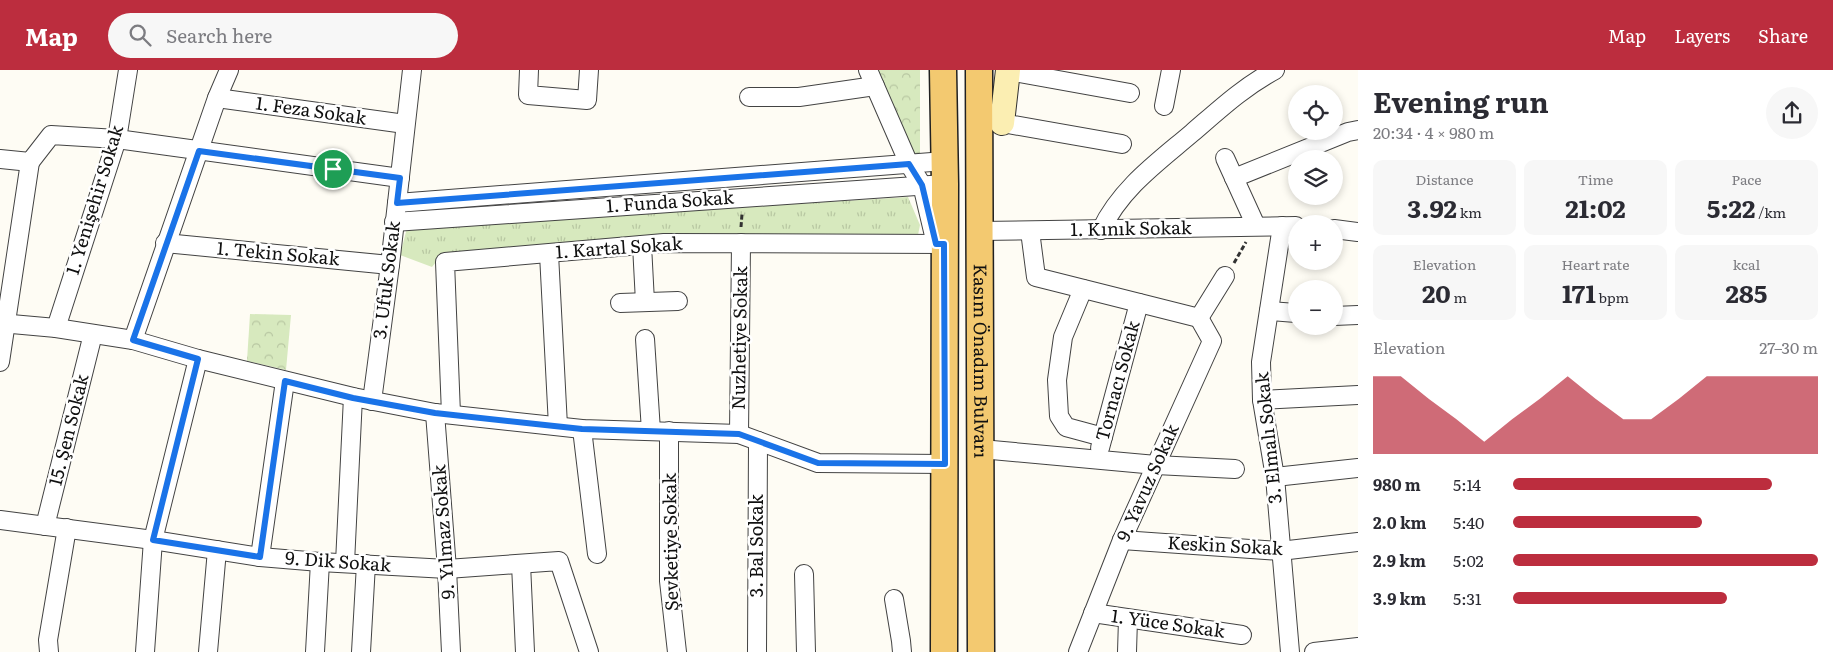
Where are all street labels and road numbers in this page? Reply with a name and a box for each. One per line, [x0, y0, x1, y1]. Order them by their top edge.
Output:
street label: 1. Feza Sokak [254, 88, 369, 131]
street label: 1. Yenişehir Sokak [58, 120, 129, 278]
street label: 1. Funda Sokak [605, 183, 736, 218]
street label: 1. Kınık Sokak [1070, 213, 1193, 242]
street label: 3. Ufuk Sokak [365, 218, 406, 340]
street label: 1. Kartal Sokak [554, 229, 684, 264]
street label: 1. Tekin Sokak [216, 234, 342, 271]
street label: Kasım Önadım Bulvarı [968, 264, 995, 458]
street label: Nuzhetiye Sokak [724, 265, 753, 410]
street label: Tornacı Sokak [1088, 316, 1146, 444]
street label: 15. Şen Sokak [41, 370, 95, 488]
street label: 3. Elmalı Sokak [1247, 370, 1288, 505]
street label: 9. Yavuz Sokak [1109, 418, 1185, 546]
street label: 9. Yılmaz Sokak [424, 463, 461, 600]
street label: Şevketiye Sokak [655, 472, 684, 611]
street label: 3. Bal Sokak [742, 493, 769, 598]
street label: Keskin Sokak [1167, 528, 1285, 561]
street label: 9. Dik Sokak [284, 543, 393, 578]
street label: 1. Yüce Sokak [1110, 601, 1228, 644]

